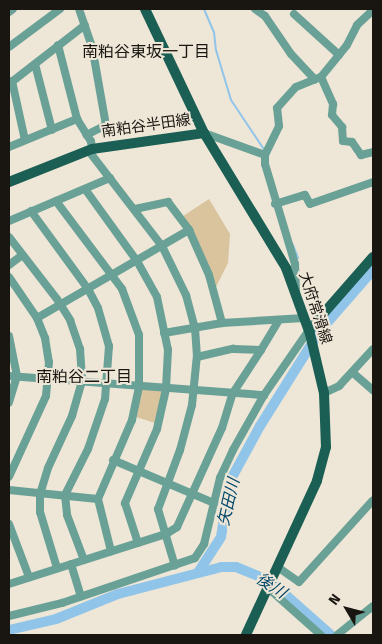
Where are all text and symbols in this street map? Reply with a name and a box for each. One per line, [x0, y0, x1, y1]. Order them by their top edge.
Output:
district label: 南粕谷東坂一丁目 [82, 42, 210, 62]
street label: 南粕谷半田線 [100, 111, 192, 141]
street label: 大府常滑線 [295, 270, 335, 346]
district label: 南粕谷二丁目 [36, 367, 132, 387]
water label: 矢田川 [214, 476, 244, 528]
water label: 後川 [252, 569, 290, 603]
north arrow [322, 584, 372, 634]
text: N [325, 591, 344, 609]

